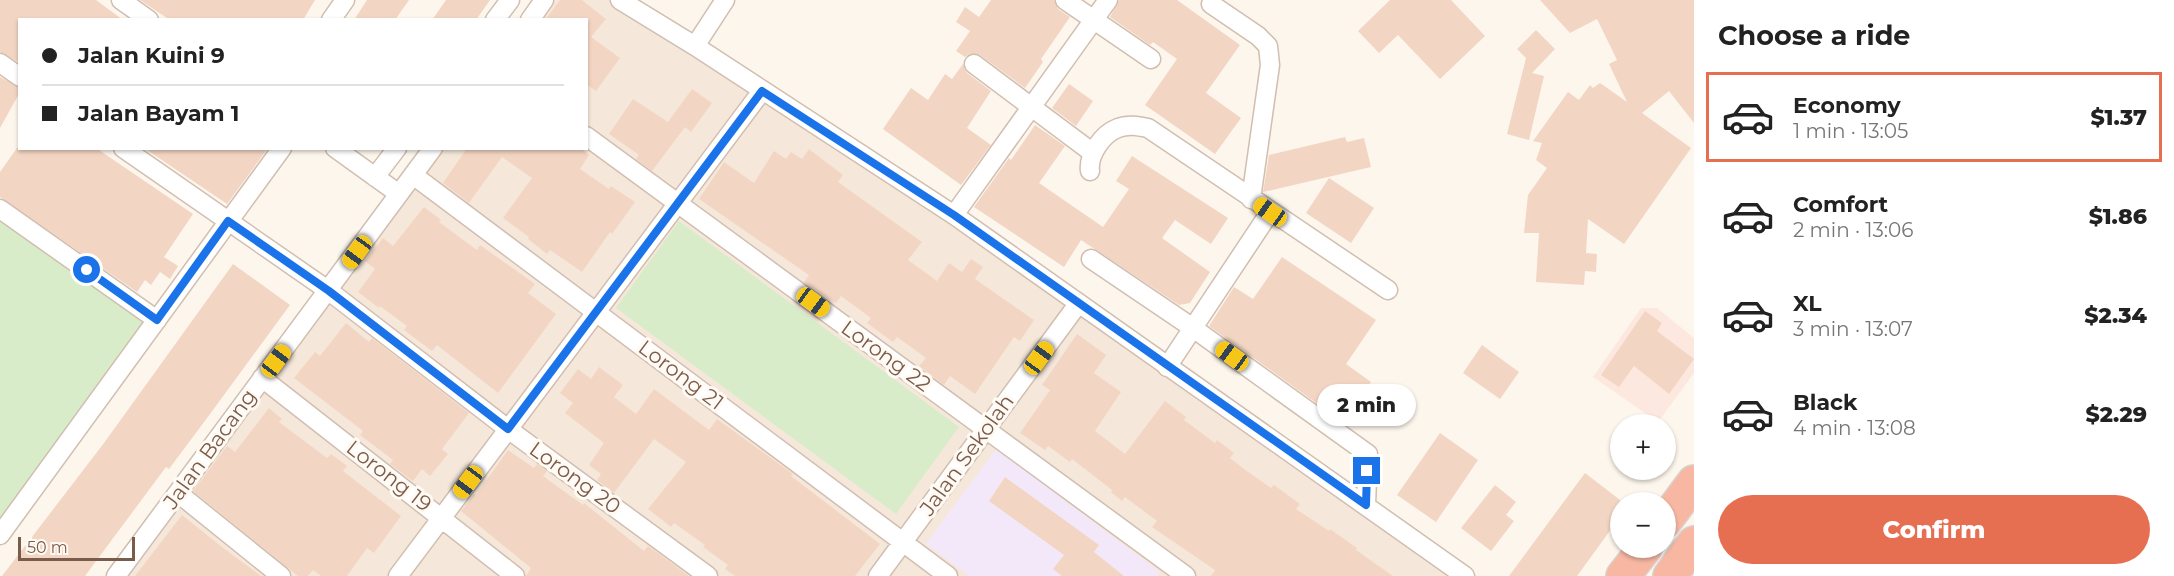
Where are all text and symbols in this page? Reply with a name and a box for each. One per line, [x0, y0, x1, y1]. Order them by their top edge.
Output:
text: Choose a ride [1718, 19, 1910, 52]
text: Jalan Kuini 9 [78, 42, 225, 69]
icon: car [1721, 90, 1775, 144]
text: Economy [1793, 92, 1901, 119]
text: Jalan Bayam 1 [78, 100, 239, 127]
text: $1.37 [2091, 104, 2147, 131]
text: 1 min · 13:05 [1793, 119, 1908, 143]
icon: car [1721, 189, 1775, 243]
text: Comfort [1793, 191, 1888, 218]
car [1250, 194, 1290, 230]
text: $1.86 [2089, 203, 2147, 230]
text: 2 min · 13:06 [1793, 218, 1913, 242]
car [339, 232, 375, 272]
route start [73, 256, 100, 283]
car [793, 284, 833, 320]
icon: car [1721, 288, 1775, 342]
text: XL [1793, 290, 1822, 317]
text: $2.34 [2084, 302, 2147, 329]
street label: Lorong 22 [837, 315, 936, 396]
text: 3 min · 13:07 [1793, 317, 1913, 341]
street label: Lorong 21 [634, 334, 729, 415]
car [1021, 338, 1057, 378]
car [1212, 338, 1252, 374]
car [258, 341, 294, 381]
street label: Jalan Bacang [157, 384, 261, 514]
callout: 2 min [1318, 384, 1416, 426]
icon: car [1721, 387, 1775, 441]
street label: Jalan Sekolah [914, 389, 1019, 521]
text: Black [1793, 389, 1857, 416]
text: 2 min [1337, 393, 1396, 417]
text: $2.29 [2085, 401, 2147, 428]
map controls [1610, 414, 1676, 558]
button: + [1610, 414, 1676, 480]
text: 4 min · 13:08 [1793, 416, 1916, 440]
street label: Lorong 19 [342, 435, 437, 517]
street label: Lorong 20 [525, 436, 626, 519]
route end [1353, 457, 1380, 484]
car [450, 462, 486, 502]
button: − [1610, 492, 1676, 558]
button: Confirm [1718, 495, 2150, 564]
scale bar [18, 534, 135, 562]
text: 50 m [27, 538, 68, 557]

